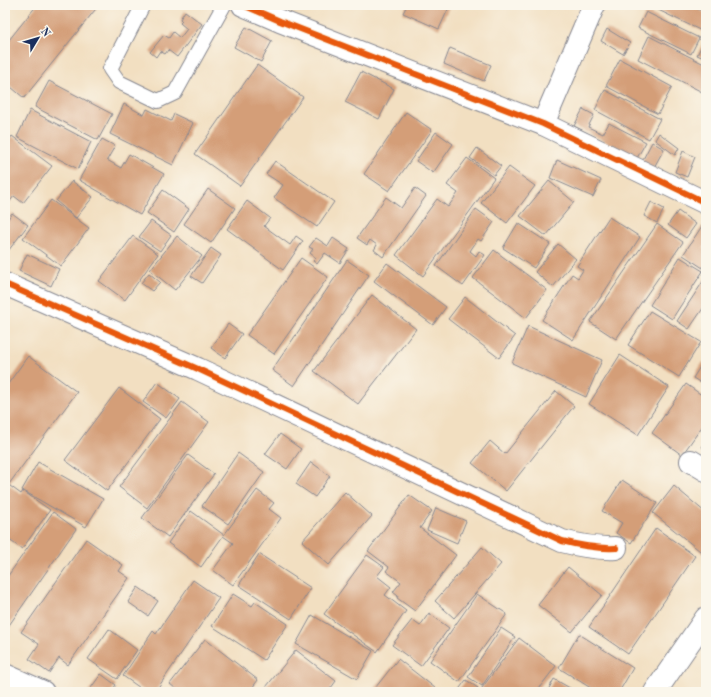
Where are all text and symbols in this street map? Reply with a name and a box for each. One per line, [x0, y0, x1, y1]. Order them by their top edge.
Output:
north arrow [18, 18, 58, 58]
text: N [38, 26, 52, 40]

